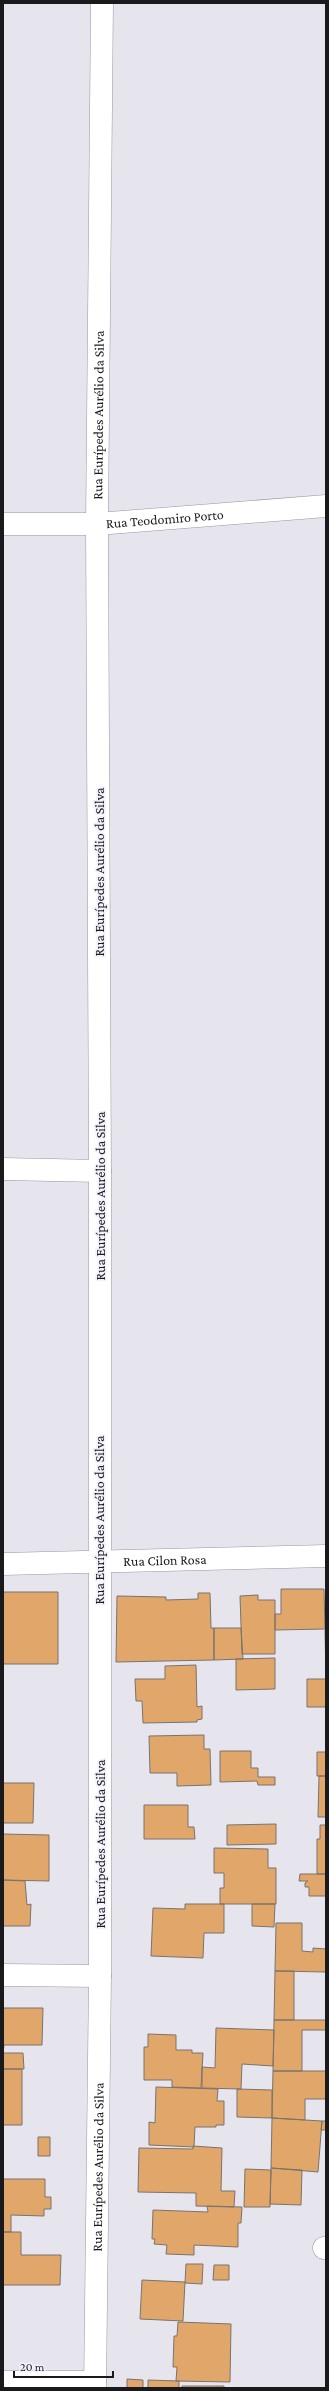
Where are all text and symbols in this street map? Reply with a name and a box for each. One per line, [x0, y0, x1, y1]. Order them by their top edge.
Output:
street label: Rua Eurípedes Aurélio da Silva [89, 330, 107, 500]
street label: Rua Teodomiro Porto [105, 506, 224, 531]
street label: Rua Eurípedes Aurélio da Silva [91, 787, 107, 957]
street label: Rua Eurípedes Aurélio da Silva [92, 1111, 108, 1281]
street label: Rua Eurípedes Aurélio da Silva [91, 1435, 107, 1605]
street label: Rua Cilon Rosa [123, 1551, 207, 1569]
street label: Rua Eurípedes Aurélio da Silva [92, 1759, 108, 1929]
street label: Rua Eurípedes Aurélio da Silva [89, 2082, 107, 2252]
scale bar [14, 2353, 113, 2379]
text: 20 m [20, 2360, 45, 2374]

